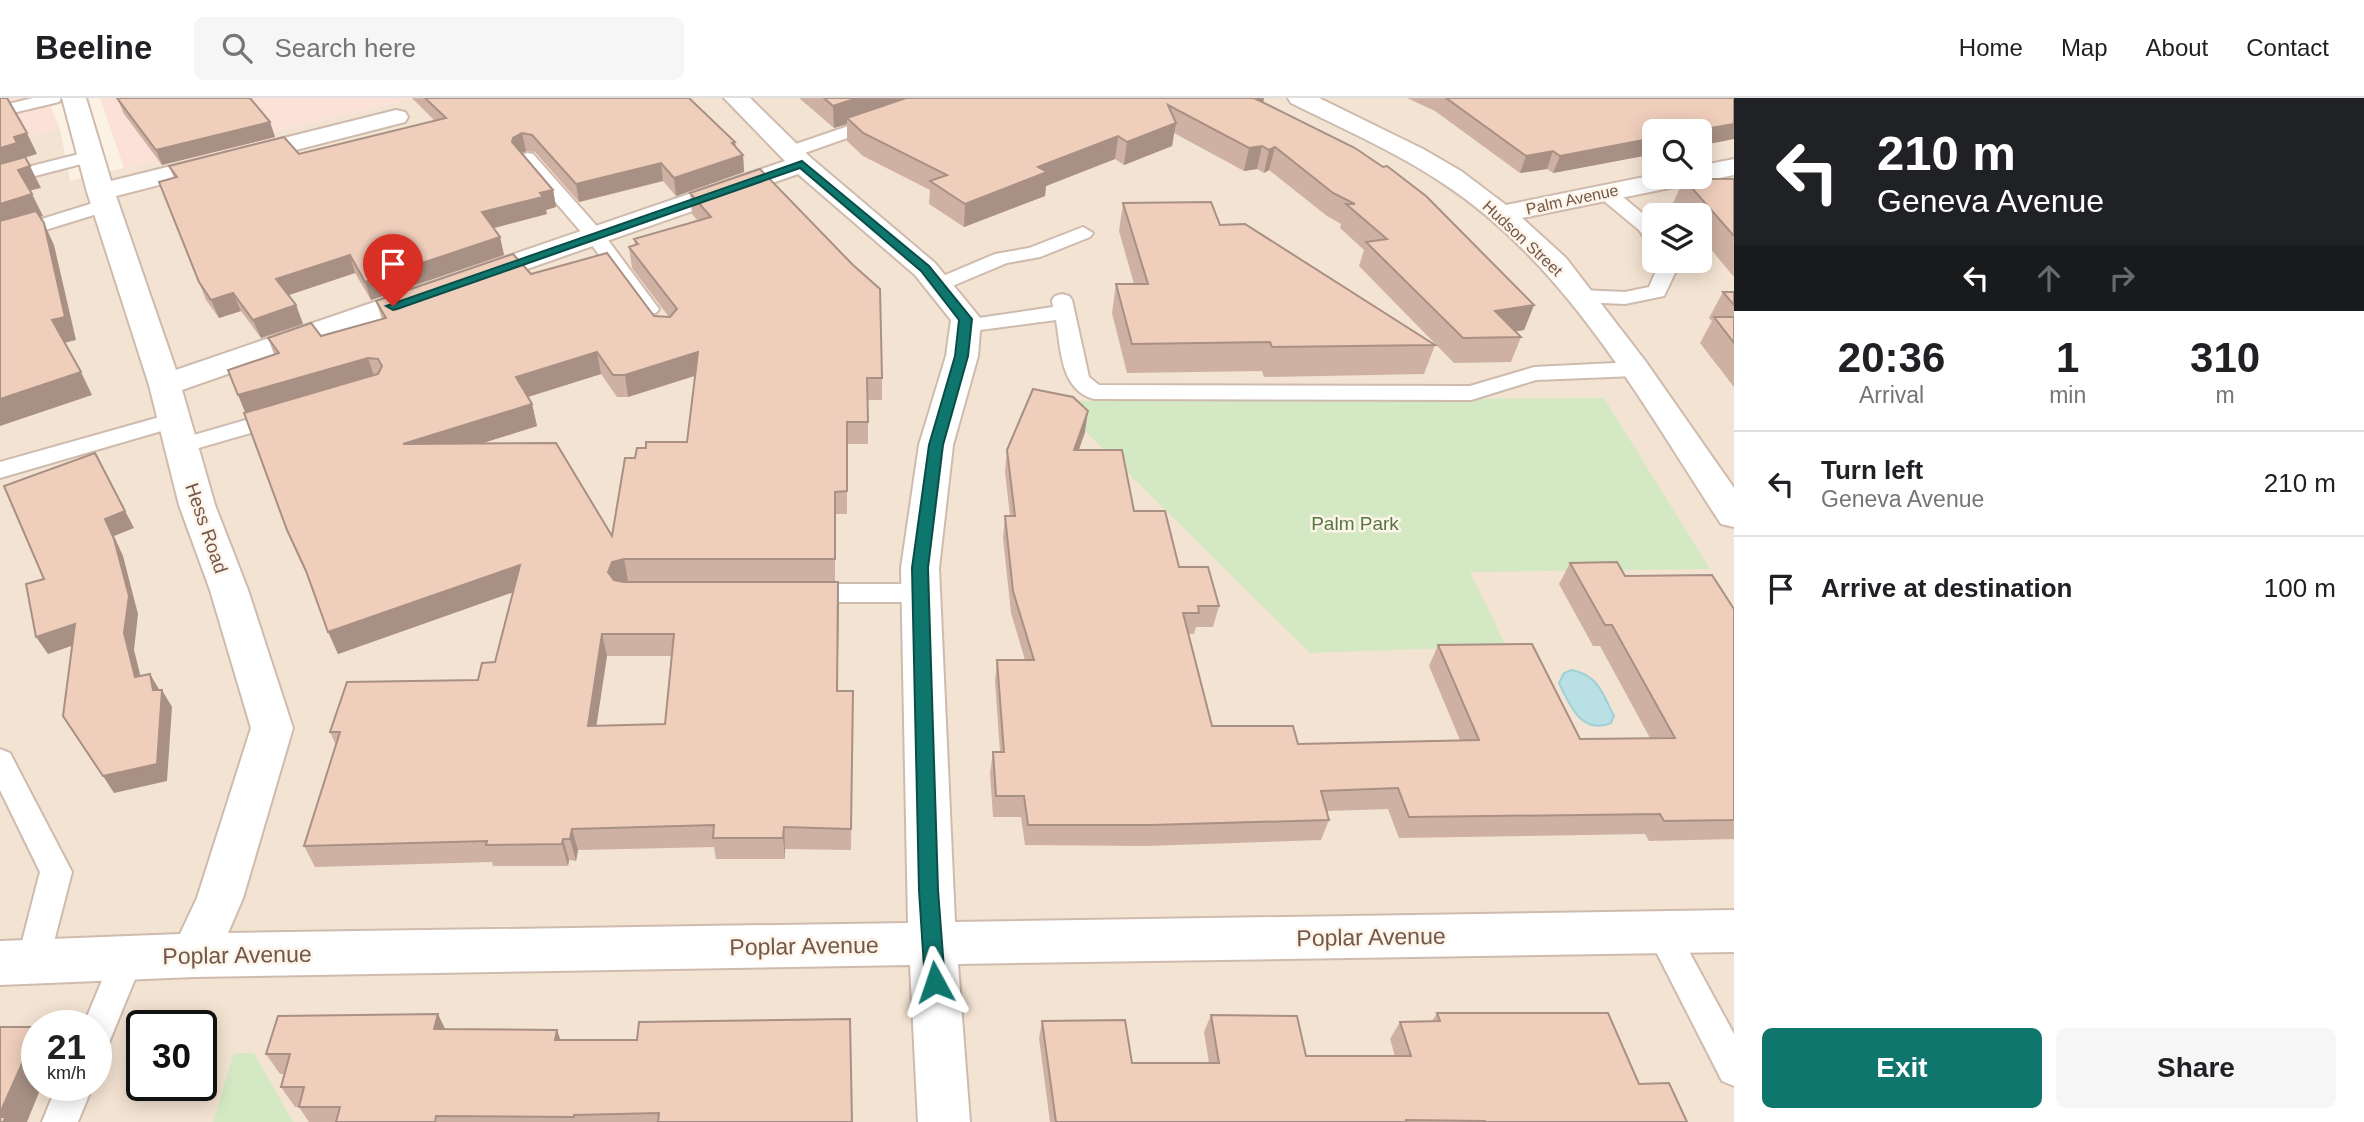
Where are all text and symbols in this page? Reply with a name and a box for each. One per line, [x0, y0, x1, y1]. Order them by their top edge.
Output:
search box [194, 17, 684, 80]
text: Beeline [35, 29, 152, 66]
icon: search [218, 29, 256, 67]
text: Search here [274, 33, 416, 63]
text: Home [1959, 34, 2023, 61]
text: Map [2061, 34, 2108, 61]
text: About [2146, 34, 2208, 61]
text: Contact [2246, 34, 2329, 61]
map controls [1642, 119, 1712, 273]
button: search [1642, 119, 1712, 189]
icon: left [1762, 126, 1853, 217]
text: 210 m [1877, 126, 2016, 180]
street label: Palm Avenue [1524, 181, 1620, 218]
text: Geneva Avenue [1877, 183, 2104, 219]
street label: Hudson Street [1479, 197, 1566, 280]
button: layers [1642, 203, 1712, 273]
pin [363, 234, 423, 306]
icon: arrive [374, 245, 412, 283]
icon: left [1957, 259, 1995, 297]
icon: ahead [2030, 259, 2068, 297]
icon: right [2103, 259, 2141, 297]
text: 20:36 [1838, 334, 1945, 381]
text: 1 [2056, 334, 2079, 381]
text: 310 [2190, 334, 2260, 381]
text: Arrival [1859, 382, 1924, 408]
text: min [2049, 382, 2086, 408]
text: m [2216, 382, 2235, 408]
text: Turn left [1821, 455, 1923, 485]
icon: left [1762, 465, 1800, 503]
text: 210 m [2264, 468, 2336, 498]
street label: Hess Road [181, 480, 232, 576]
text: Geneva Avenue [1821, 486, 1984, 512]
park label: Palm Park [1311, 513, 1399, 534]
icon: arrive [1762, 570, 1800, 608]
text: Arrive at destination [1821, 573, 2072, 603]
text: 100 m [2264, 573, 2336, 603]
street label: Poplar Avenue [1296, 923, 1446, 951]
street label: Poplar Avenue [729, 932, 879, 960]
street label: Poplar Avenue [162, 941, 312, 969]
position arrow [898, 945, 972, 1019]
speed limit sign: 30 [126, 1010, 217, 1101]
text: 21 [47, 1027, 86, 1066]
button: Exit [1762, 1028, 2042, 1108]
button: Share [2056, 1028, 2336, 1108]
text: km/h [47, 1063, 86, 1083]

